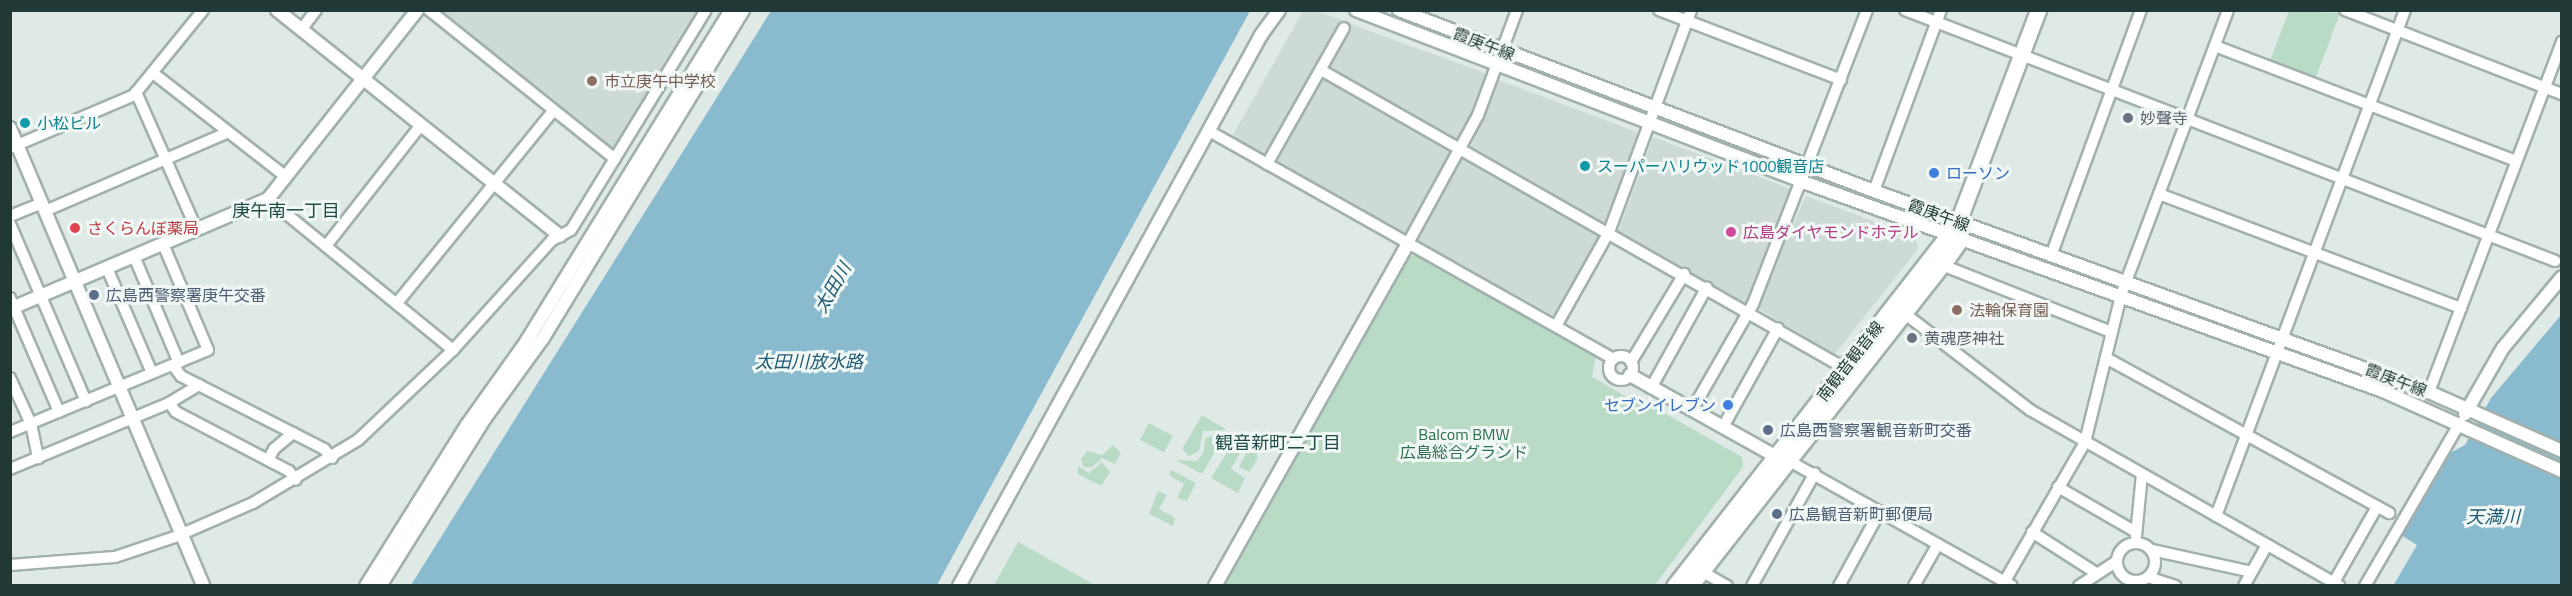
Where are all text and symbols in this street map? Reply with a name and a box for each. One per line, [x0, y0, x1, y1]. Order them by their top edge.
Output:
street label: 霞庚午線 [1451, 24, 1517, 64]
place label: 市立庚午中学校 [604, 71, 716, 91]
marker: 市立庚午中学校 [585, 74, 599, 88]
place label: 妙聲寺 [2140, 108, 2188, 128]
marker: 妙聲寺 [2121, 111, 2135, 125]
place label: 小松ビル [37, 113, 101, 133]
marker: 小松ビル [18, 116, 32, 130]
place label: スーパーハリウッド1000観音店 [1597, 156, 1825, 176]
marker: スーパーハリウッド1000観音店 [1578, 159, 1592, 173]
place label: ローソン [1946, 163, 2010, 183]
marker: ローソン [1927, 166, 1941, 180]
street label: 霞庚午線 [1906, 195, 1972, 235]
district label: 庚午南一丁目 [232, 200, 340, 222]
place label: さくらんぼ薬局 [87, 218, 199, 238]
marker: さくらんぼ薬局 [68, 221, 82, 235]
place label: 広島ダイヤモンドホテル [1743, 222, 1919, 242]
marker: 広島ダイヤモンドホテル [1724, 225, 1738, 239]
water label: 太田川 [810, 259, 856, 317]
place label: 広島西警察署庚午交番 [106, 285, 266, 305]
marker: 広島西警察署庚午交番 [87, 288, 101, 302]
place label: 法輪保育園 [1969, 300, 2049, 320]
marker: 法輪保育園 [1950, 303, 1964, 317]
street label: 南観音観音線 [1813, 317, 1887, 405]
place label: 黄魂彦神社 [1924, 328, 2004, 348]
marker: 黄魂彦神社 [1905, 331, 1919, 345]
water label: 太田川放水路 [755, 351, 863, 373]
street label: 霞庚午線 [2363, 360, 2429, 400]
place label: セブンイレブン [1604, 395, 1716, 415]
marker: セブンイレブン [1721, 398, 1735, 412]
place label: 広島西警察署観音新町交番 [1780, 420, 1972, 440]
marker: 広島西警察署観音新町交番 [1761, 423, 1775, 437]
park label: Balcom BMW 広島総合グランド [1400, 424, 1528, 462]
district label: 観音新町二丁目 [1215, 432, 1341, 454]
place label: 広島観音新町郵便局 [1789, 504, 1933, 524]
water label: 天満川 [2466, 506, 2520, 528]
marker: 広島観音新町郵便局 [1770, 507, 1784, 521]

